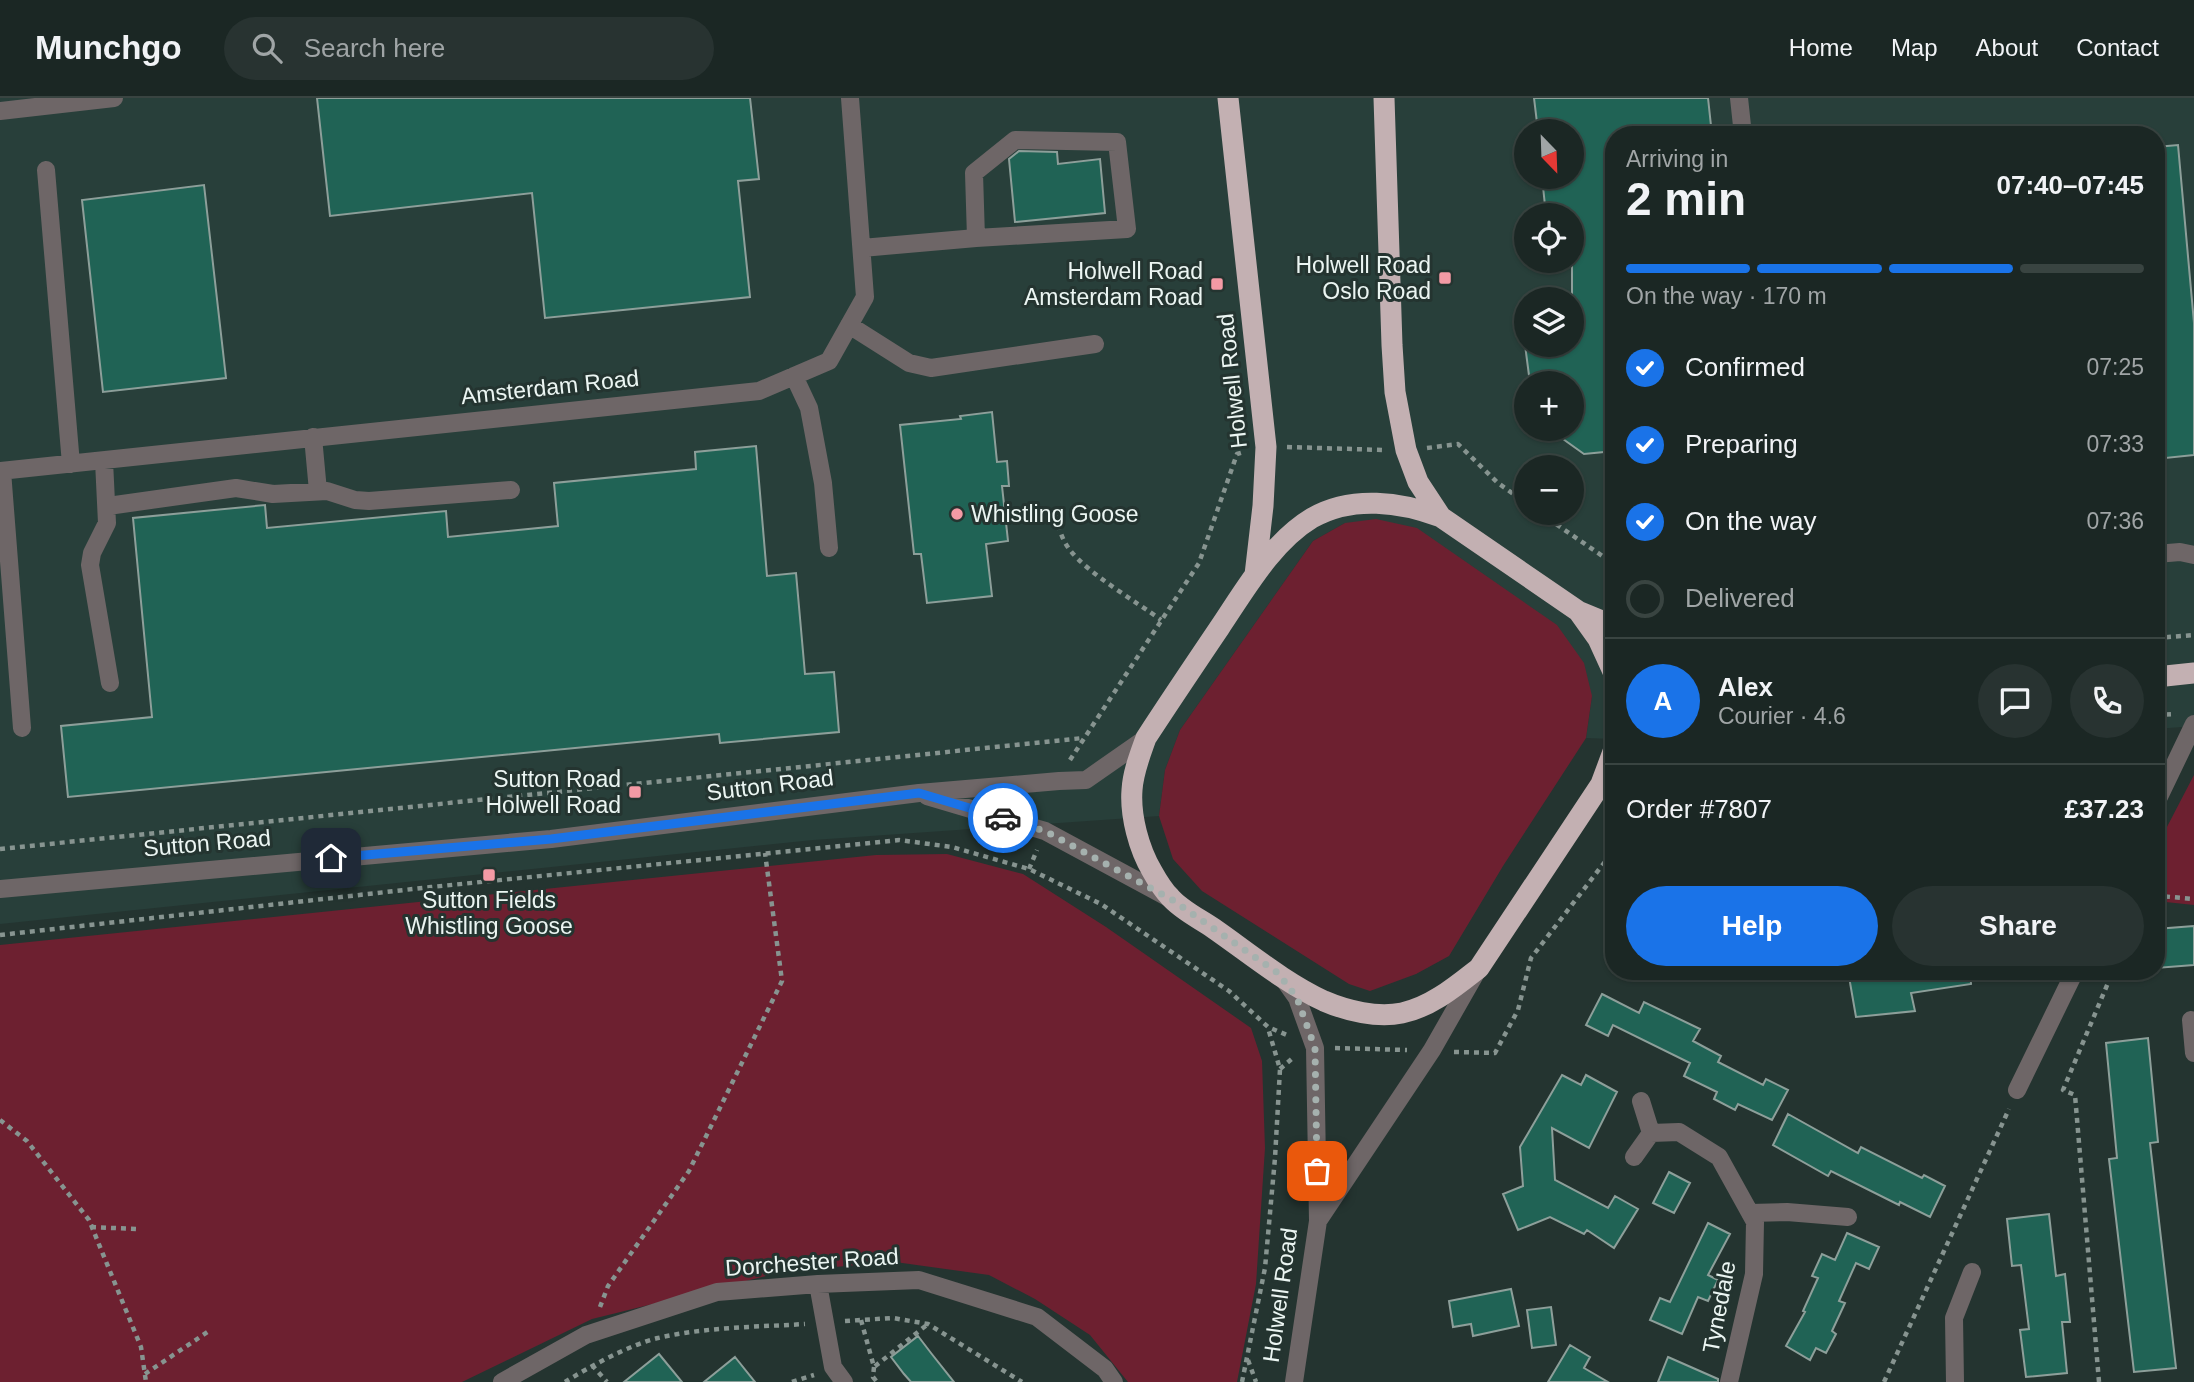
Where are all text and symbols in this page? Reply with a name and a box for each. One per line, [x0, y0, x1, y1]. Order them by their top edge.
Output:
search box [224, 17, 714, 80]
text: Munchgo [35, 29, 182, 66]
icon: search [248, 29, 286, 67]
text: Search here [304, 33, 445, 63]
text: Home [1789, 34, 1853, 61]
text: Map [1891, 34, 1938, 61]
text: About [1976, 34, 2038, 61]
text: Contact [2076, 34, 2159, 61]
north arrow [1514, 119, 1584, 189]
map controls [1514, 119, 1584, 525]
text: Arriving in [1626, 146, 1728, 172]
text: 07:40–07:45 [1997, 170, 2144, 200]
text: 2 min [1626, 173, 1746, 225]
button: locate [1514, 203, 1584, 273]
place label: Holwell Road Oslo Road [1295, 252, 1431, 304]
place label: Holwell Road Amsterdam Road [1024, 258, 1203, 310]
marker: Holwell Road Oslo Road [1437, 270, 1453, 286]
marker: Holwell Road Amsterdam Road [1209, 276, 1225, 292]
text: On the way · 170 m [1626, 283, 1827, 309]
button: layers [1514, 287, 1584, 357]
street label: Holwell Road [1212, 312, 1252, 450]
icon: check [1626, 349, 1664, 387]
text: Confirmed [1685, 352, 1805, 382]
text: 07:25 [2086, 354, 2144, 380]
street label: Amsterdam Road [460, 365, 640, 409]
button: + [1514, 371, 1584, 441]
icon: check [1626, 426, 1664, 464]
text: Preparing [1685, 429, 1798, 459]
text: 07:33 [2086, 431, 2144, 457]
button: − [1514, 455, 1584, 525]
place label: Whistling Goose [971, 501, 1138, 527]
icon: check [1626, 503, 1664, 541]
marker: Whistling Goose [949, 506, 965, 522]
text: On the way [1685, 506, 1817, 536]
text: 07:36 [2086, 508, 2144, 534]
text: Delivered [1685, 583, 1795, 613]
button: chat [1978, 664, 2052, 738]
button: phone [2070, 664, 2144, 738]
text: Alex [1718, 672, 1773, 702]
text: A [1654, 686, 1672, 716]
text: Courier · 4.6 [1718, 703, 1846, 729]
street label: Sutton Road [705, 764, 835, 806]
place label: Sutton Road Holwell Road [485, 766, 621, 818]
courier [968, 783, 1038, 853]
marker: Sutton Road Holwell Road [627, 784, 643, 800]
text: Order #7807 [1626, 794, 1772, 824]
text: £37.23 [2064, 794, 2144, 824]
icon: car [984, 799, 1022, 837]
street label: Sutton Road [142, 824, 272, 862]
pin [301, 828, 361, 888]
icon: home [312, 839, 350, 877]
marker: Sutton Fields Whistling Goose [481, 867, 497, 883]
button: Help [1626, 886, 1878, 966]
button: Share [1892, 886, 2144, 966]
place label: Sutton Fields Whistling Goose [405, 887, 573, 939]
pin [1287, 1141, 1347, 1201]
icon: bag [1298, 1152, 1336, 1190]
street label: Holwell Road [1258, 1226, 1302, 1364]
street label: Dorchester Road [724, 1243, 900, 1281]
street label: Tynedale [1697, 1259, 1741, 1355]

